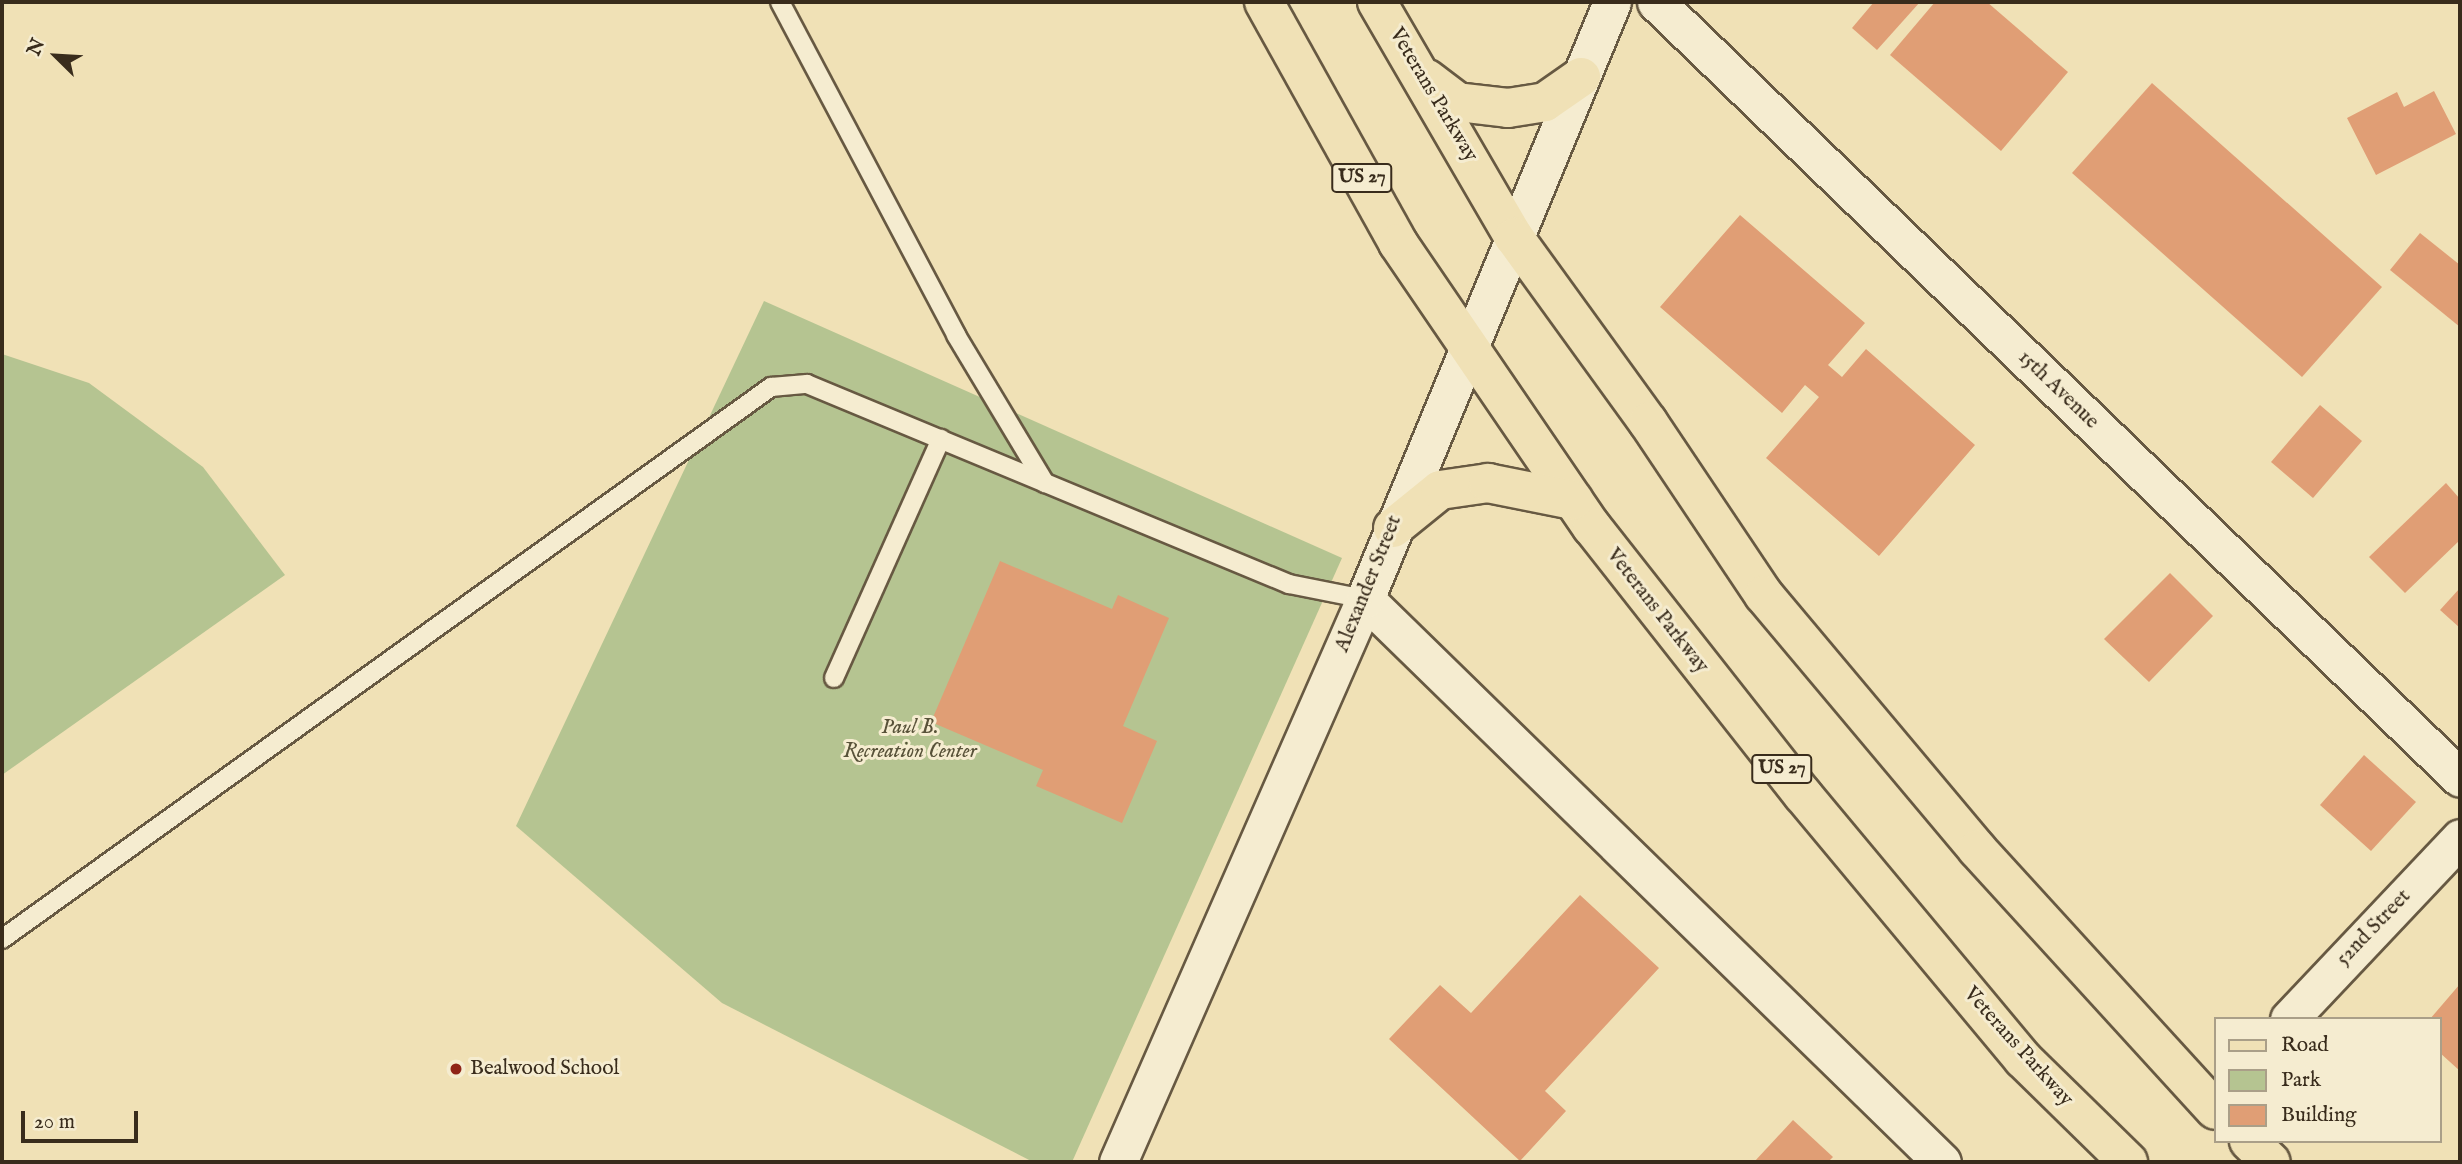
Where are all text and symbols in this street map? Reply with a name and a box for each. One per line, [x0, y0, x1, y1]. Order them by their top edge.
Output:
north arrow [21, 21, 91, 91]
street label: Veterans Parkway [1383, 23, 1483, 167]
text: N [23, 35, 51, 60]
road number: US 27 [1330, 162, 1394, 194]
street label: 15th Avenue [2012, 345, 2104, 435]
street label: Alexander Street [1330, 512, 1408, 656]
street label: Veterans Parkway [1600, 543, 1714, 679]
park label: Paul B. Recreation Center [843, 715, 977, 765]
road number: US 27 [1750, 754, 1814, 784]
street label: 52nd Street [2331, 885, 2417, 971]
street label: Veterans Parkway [1958, 982, 2078, 1112]
legend [2214, 1017, 2441, 1143]
text: Road [2281, 1032, 2328, 1059]
place label: Bealwood School [470, 1056, 619, 1082]
marker: Bealwood School [448, 1061, 464, 1077]
text: Park [2281, 1067, 2321, 1094]
scale bar [24, 1098, 142, 1142]
text: Building [2281, 1102, 2356, 1129]
text: 20 m [34, 1109, 75, 1136]

